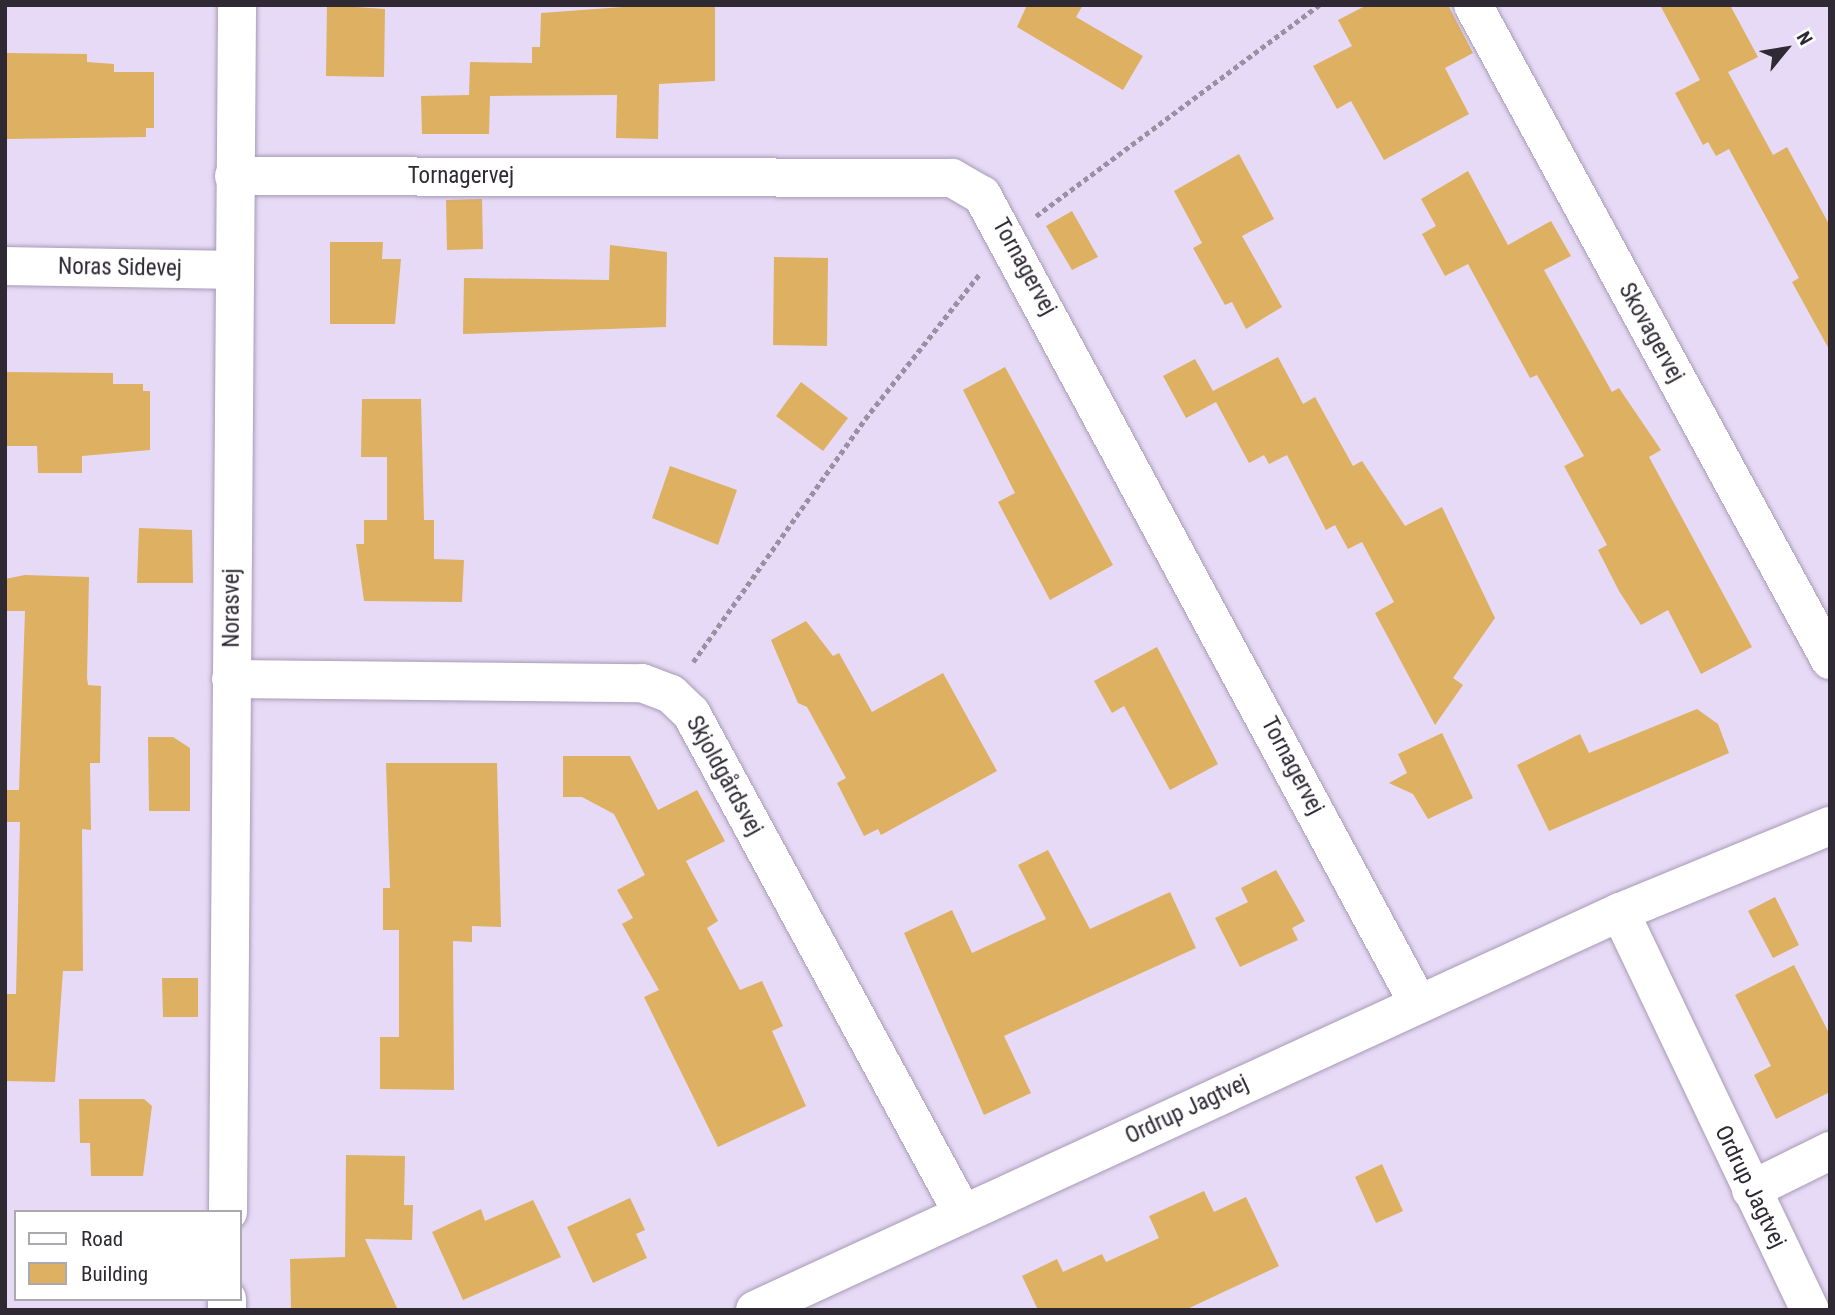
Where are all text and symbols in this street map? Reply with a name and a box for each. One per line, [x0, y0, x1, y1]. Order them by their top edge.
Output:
north arrow [1751, 14, 1821, 84]
text: N [1792, 27, 1817, 49]
street label: Tornagervej [408, 162, 514, 190]
street label: Tornagervej [986, 214, 1062, 320]
street label: Noras Sidevej [58, 253, 182, 283]
street label: Skovagervej [1612, 279, 1690, 387]
street label: Norasvej [218, 568, 246, 648]
street label: Skjoldgårdsvej [680, 711, 768, 841]
street label: Tornagervej [1255, 712, 1329, 820]
street label: Ordrup Jagtvej [1121, 1069, 1253, 1151]
street label: Ordrup Jagtvej [1709, 1121, 1791, 1253]
legend [14, 1210, 242, 1301]
text: Road [81, 1227, 123, 1251]
text: Building [81, 1262, 148, 1286]

